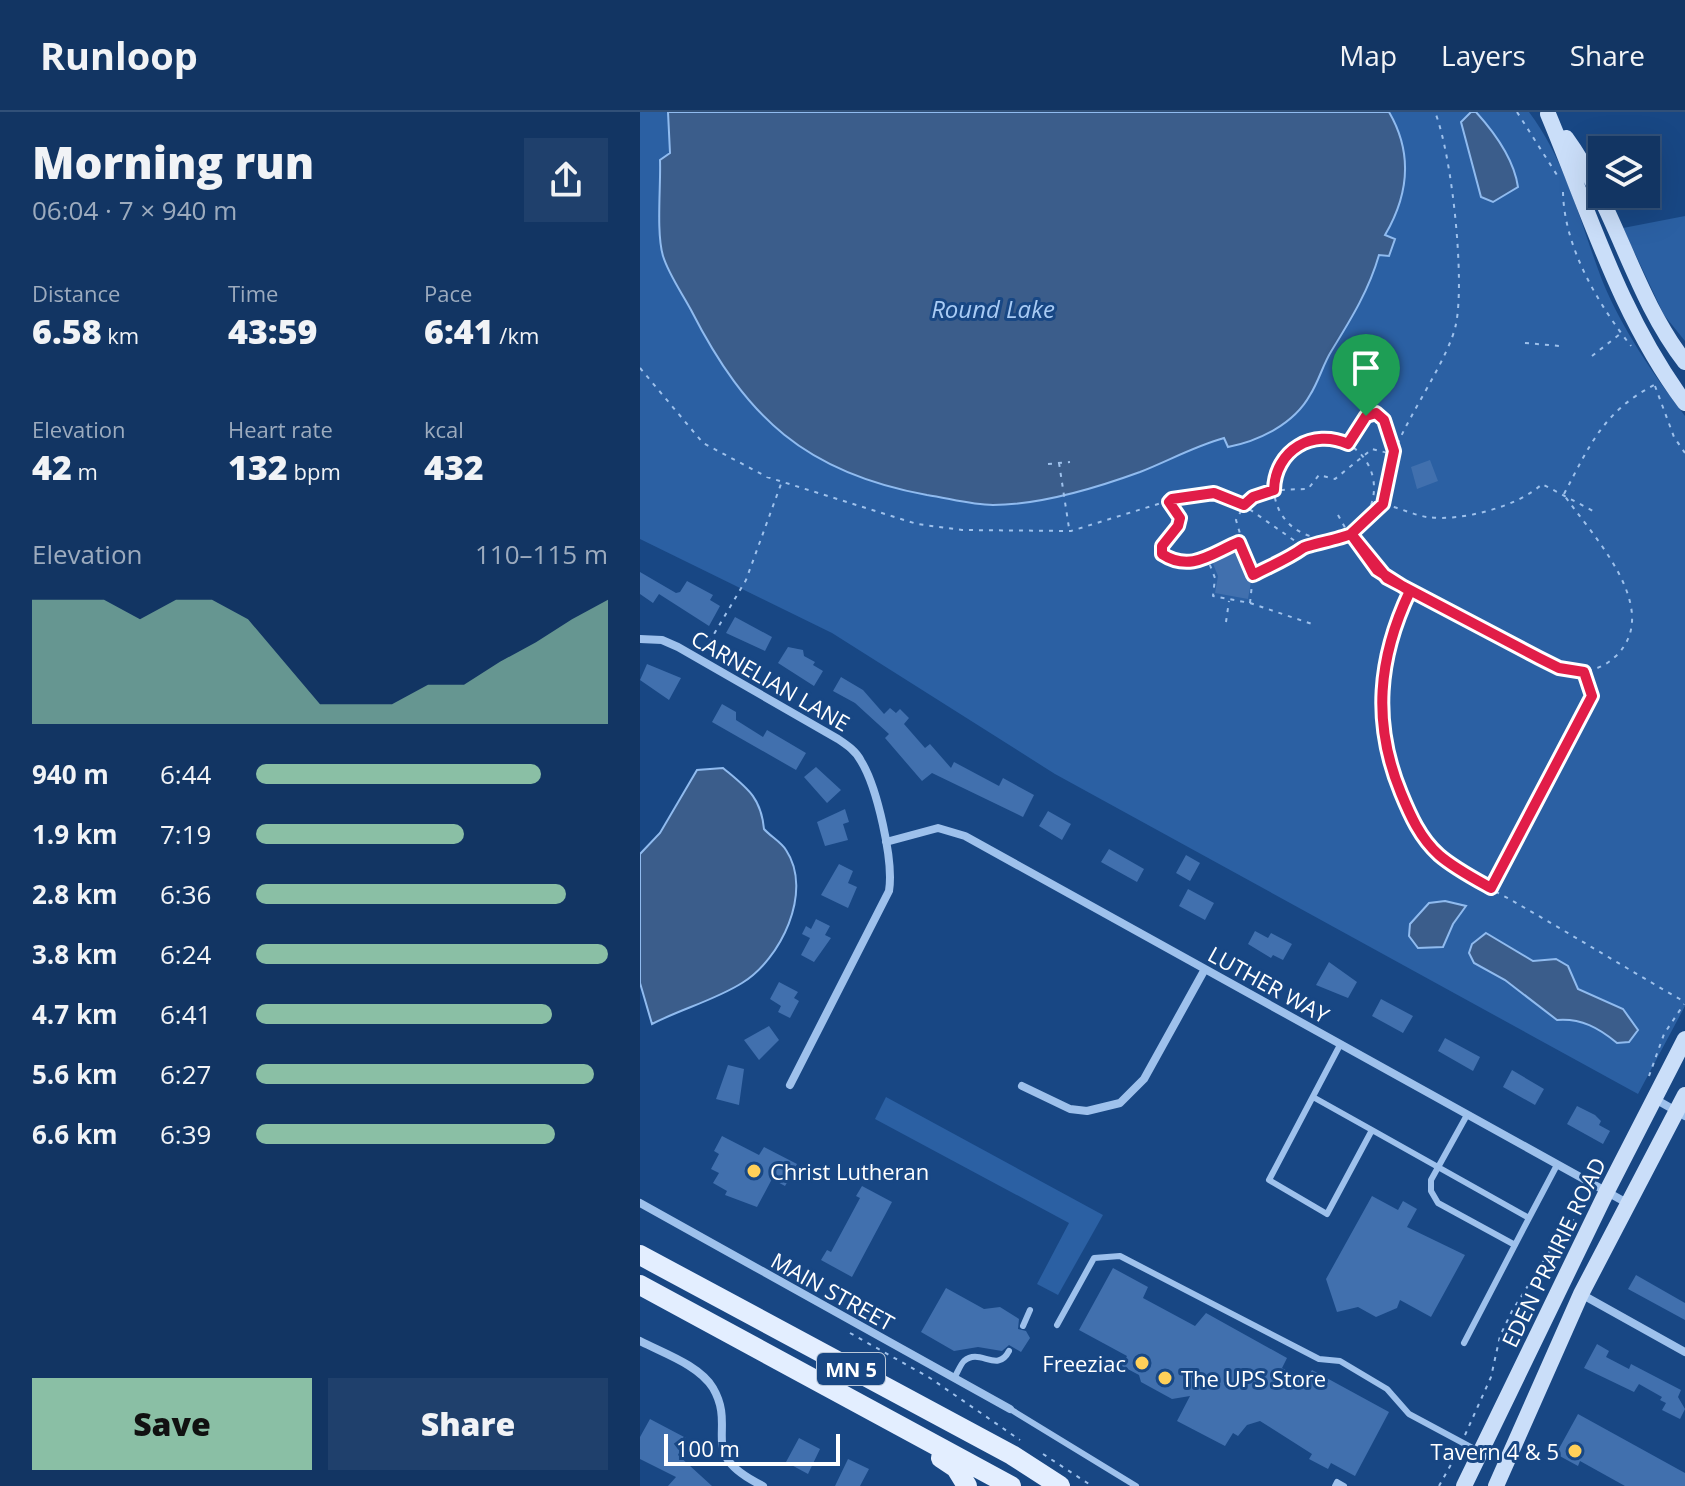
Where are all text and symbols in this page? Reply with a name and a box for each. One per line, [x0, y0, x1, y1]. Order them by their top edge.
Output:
text: Runloop [40, 29, 198, 81]
text: Map [1339, 36, 1397, 74]
text: Layers [1441, 36, 1526, 74]
text: Share [1570, 36, 1645, 74]
text: Morning run [32, 132, 314, 192]
map controls [1588, 136, 1660, 208]
button: layers [1588, 136, 1660, 208]
button: share [524, 138, 608, 222]
text: 06:04 · 7 × 940 m [32, 192, 237, 228]
text: Distance [32, 278, 120, 308]
text: Time [228, 278, 278, 308]
text: Pace [424, 278, 472, 308]
water label: Round Lake [931, 292, 1055, 325]
text: 6.58 [32, 308, 102, 354]
text: 43:59 [228, 308, 318, 354]
text: 6:41 [424, 308, 494, 354]
text: km [102, 320, 139, 350]
text: /km [494, 320, 539, 350]
pin [1332, 334, 1400, 416]
icon: arrive [1344, 346, 1388, 390]
text: Elevation [32, 414, 125, 444]
text: Heart rate [228, 414, 333, 444]
text: kcal [424, 414, 464, 444]
text: 42 [32, 444, 72, 490]
text: 132 [228, 444, 288, 490]
text: 432 [424, 444, 484, 490]
text: m [72, 456, 98, 486]
text: bpm [288, 456, 341, 486]
text: Elevation [32, 536, 142, 572]
text: 110–115 m [475, 536, 608, 572]
street label: CARNELIAN LANE [686, 622, 856, 738]
text: 940 m [32, 756, 109, 792]
text: 6:44 [160, 756, 211, 792]
text: 1.9 km [32, 816, 118, 852]
text: 7:19 [160, 816, 211, 852]
text: 2.8 km [32, 876, 118, 912]
text: 6:36 [160, 876, 211, 912]
text: 3.8 km [32, 936, 118, 972]
text: 6:24 [160, 936, 211, 972]
street label: LUTHER WAY [1203, 938, 1335, 1030]
text: 4.7 km [32, 996, 118, 1032]
text: 6:41 [160, 996, 211, 1032]
text: 5.6 km [32, 1056, 118, 1092]
text: 6:27 [160, 1056, 211, 1092]
text: 6.6 km [32, 1116, 118, 1152]
text: 6:39 [160, 1116, 211, 1152]
street label: EDEN PRAIRIE ROAD [1494, 1152, 1612, 1352]
place label: Christ Lutheran [770, 1156, 929, 1186]
marker: Christ Lutheran [745, 1162, 763, 1180]
street label: MAIN STREET [766, 1245, 900, 1337]
place label: Freeziac [1042, 1348, 1126, 1378]
road number: MN 5 [817, 1353, 885, 1385]
marker: Freeziac [1133, 1354, 1151, 1372]
place label: The UPS Store [1181, 1363, 1326, 1393]
marker: The UPS Store [1156, 1369, 1174, 1387]
button: Save [32, 1378, 312, 1470]
button: Share [328, 1378, 608, 1470]
scale bar [664, 1430, 840, 1466]
text: 100 m [676, 1433, 740, 1463]
place label: Tavern 4 & 5 [1431, 1436, 1559, 1466]
marker: Tavern 4 & 5 [1566, 1442, 1584, 1460]

